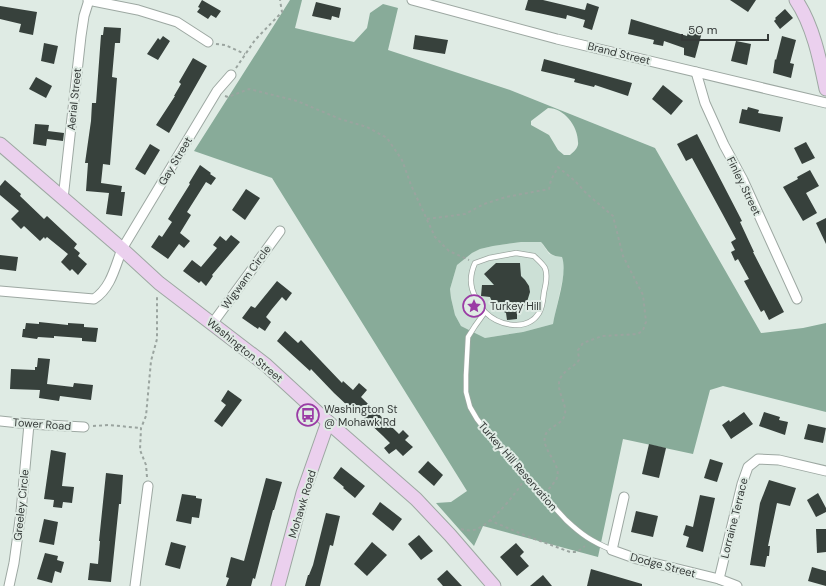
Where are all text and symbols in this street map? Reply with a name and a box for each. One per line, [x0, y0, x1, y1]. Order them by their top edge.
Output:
scale bar [682, 16, 768, 42]
text: 50 m [688, 22, 717, 38]
street label: Brand Street [586, 38, 652, 68]
street label: Aerial Street [64, 67, 84, 131]
street label: Gay Street [155, 134, 195, 188]
street label: Finley Street [724, 154, 764, 218]
street label: Wigwam Circle [218, 242, 274, 312]
place icon: Turkey Hill [461, 293, 487, 319]
place label: Turkey Hill [490, 299, 541, 313]
street label: Washington Street [204, 315, 286, 385]
bus stop icon: Washington St @ Mohawk Rd [295, 402, 321, 428]
place label: Washington St @ Mohawk Rd [324, 402, 398, 429]
street label: Tower Road [12, 415, 72, 433]
street label: Turkey Hill Reservation [475, 419, 561, 513]
street label: Mohawk Road [285, 468, 319, 540]
street label: Greeley Circle [10, 469, 32, 541]
street label: Lorraine Terrace [717, 476, 751, 560]
street label: Dodge Street [629, 550, 697, 580]

